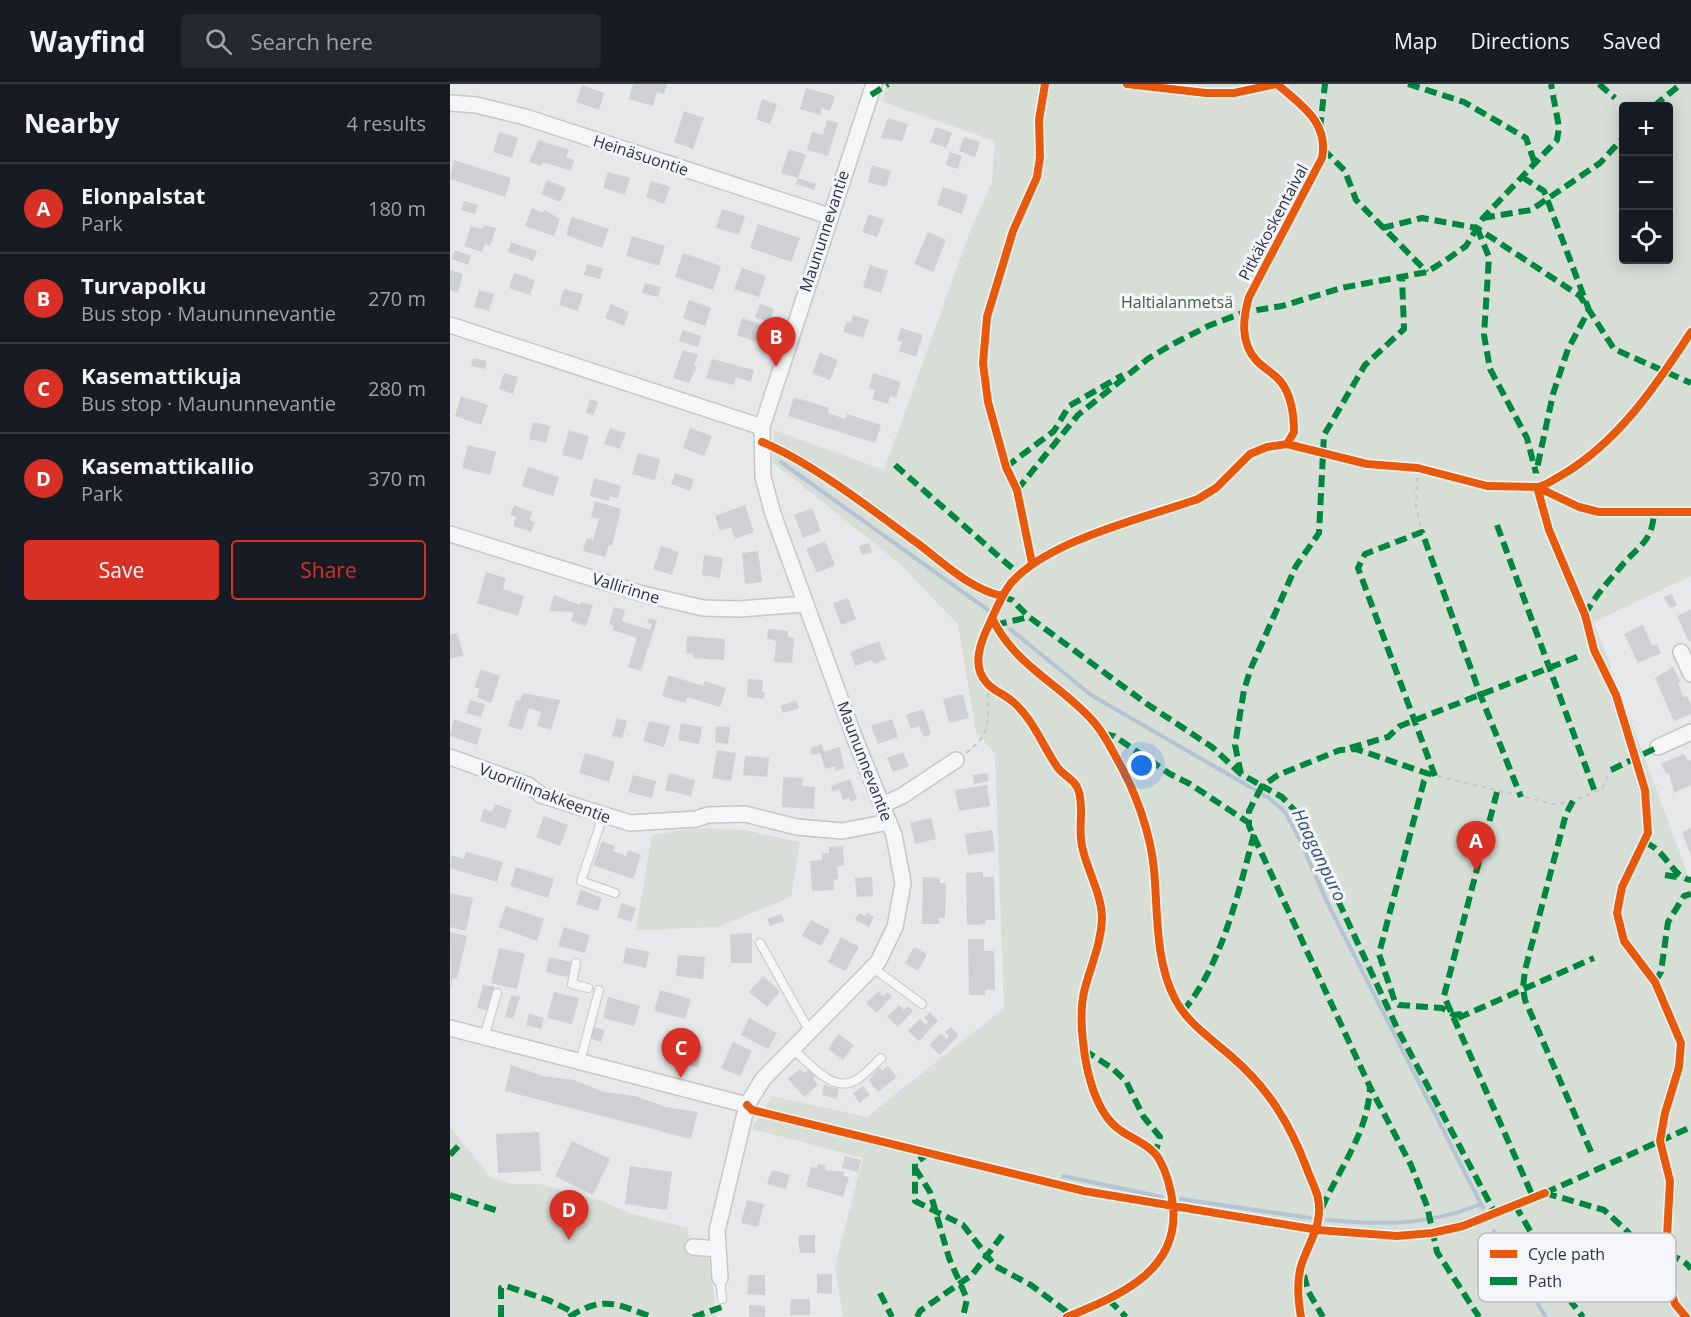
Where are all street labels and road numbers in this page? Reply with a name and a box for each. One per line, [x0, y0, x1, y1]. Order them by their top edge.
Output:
street label: Heinäsuontie [590, 129, 692, 181]
street label: Pitkäkoskentaival [1233, 160, 1313, 284]
street label: Maununnevantie [794, 167, 854, 295]
street label: Vallirinne [589, 567, 663, 609]
street label: Maununnevantie [832, 698, 898, 824]
street label: Vuorilinnakkeentie [476, 758, 614, 828]

